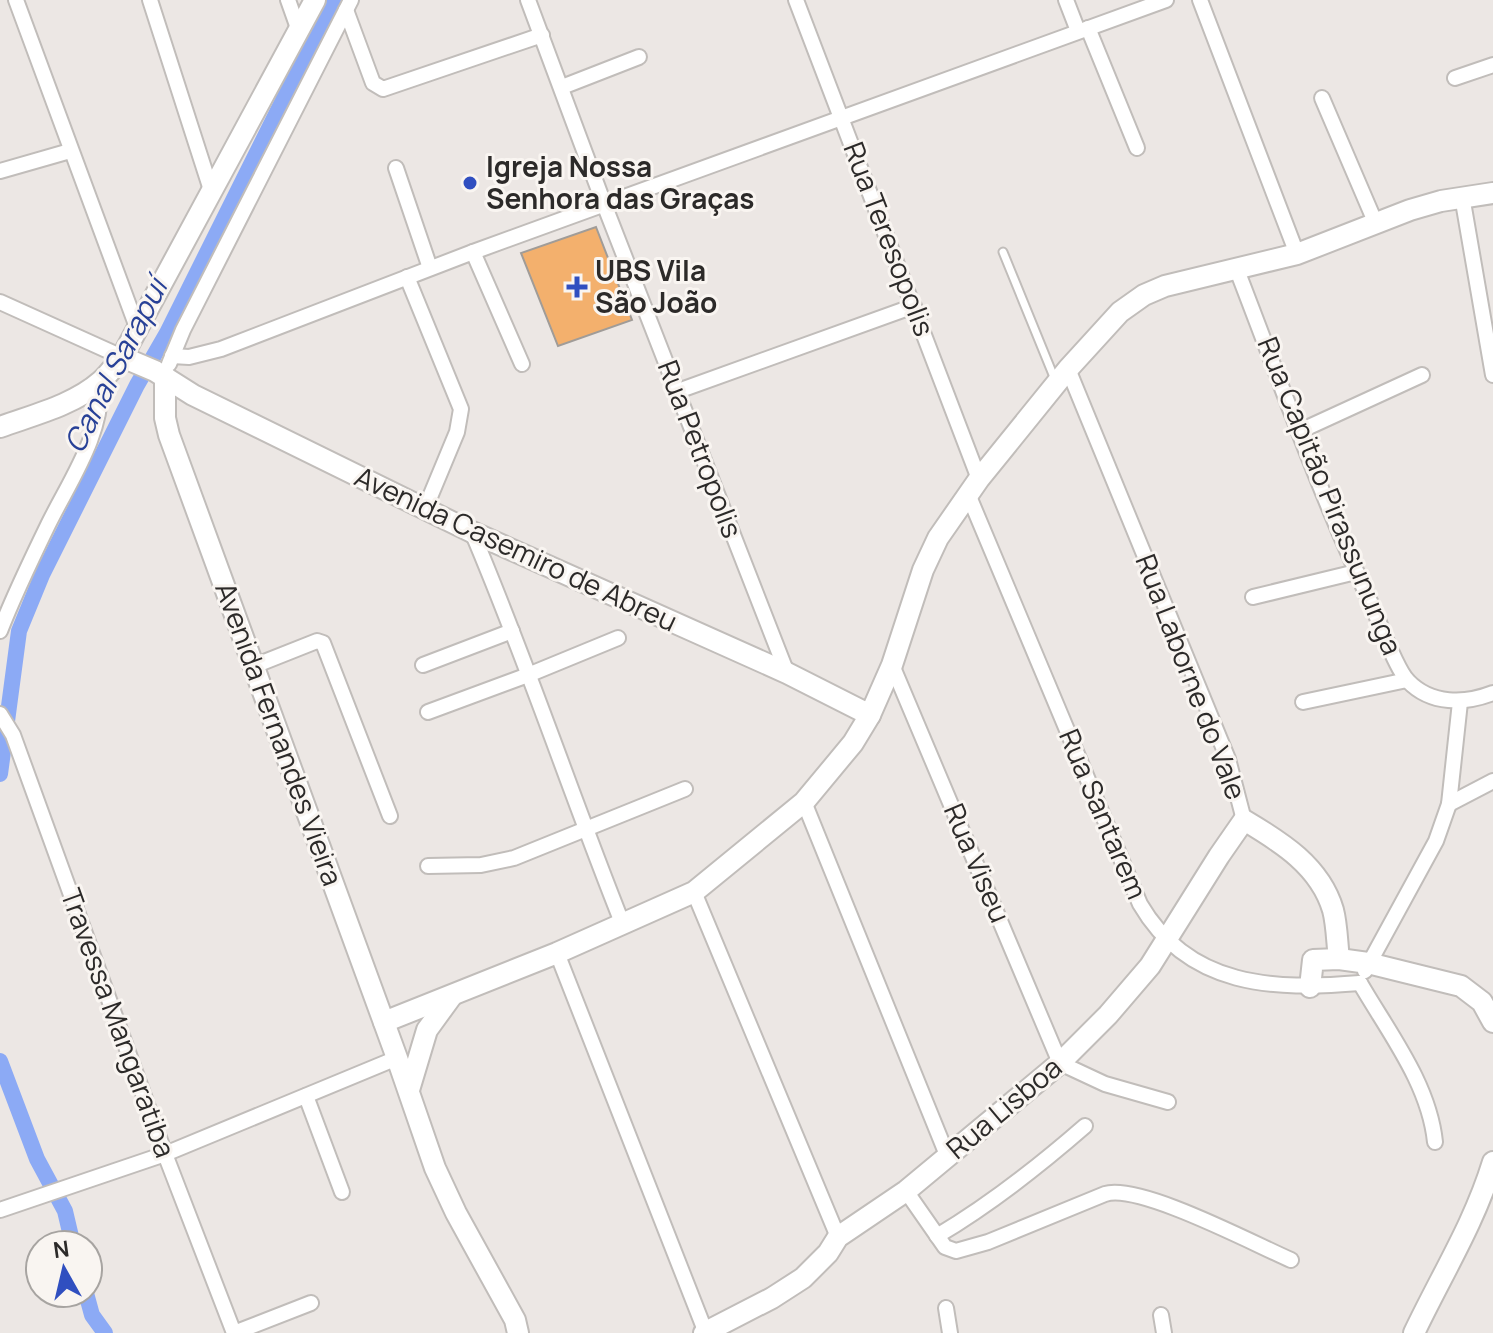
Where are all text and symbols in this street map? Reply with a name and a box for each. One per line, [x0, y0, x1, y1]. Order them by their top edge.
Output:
street label: Rua Teresopolis [836, 136, 944, 341]
place label: Igreja Nossa Senhora das Graças [486, 147, 755, 217]
marker: Igreja Nossa Senhora das Graças [461, 174, 479, 192]
place label: UBS Vila São João [595, 251, 717, 321]
water label: Canal Sarapuí [53, 266, 179, 459]
marker: UBS Vila São João [566, 276, 588, 298]
street label: Rua Capitão Pirassununga [1250, 331, 1412, 660]
street label: Rua Petropolis [650, 354, 752, 543]
street label: Avenida Casemiro de Abreu [349, 457, 684, 640]
street label: Rua Laborne do Vale [1128, 549, 1256, 805]
street label: Avenida Fernandes Vieira [207, 577, 353, 891]
street label: Rua Santarem [1051, 723, 1157, 904]
street label: Rua Viseu [936, 797, 1020, 928]
street label: Travessa Mangaratiba [53, 883, 185, 1162]
street label: Rua Lisboa [938, 1048, 1069, 1167]
north arrow [24, 1229, 104, 1309]
text: N [51, 1233, 71, 1265]

